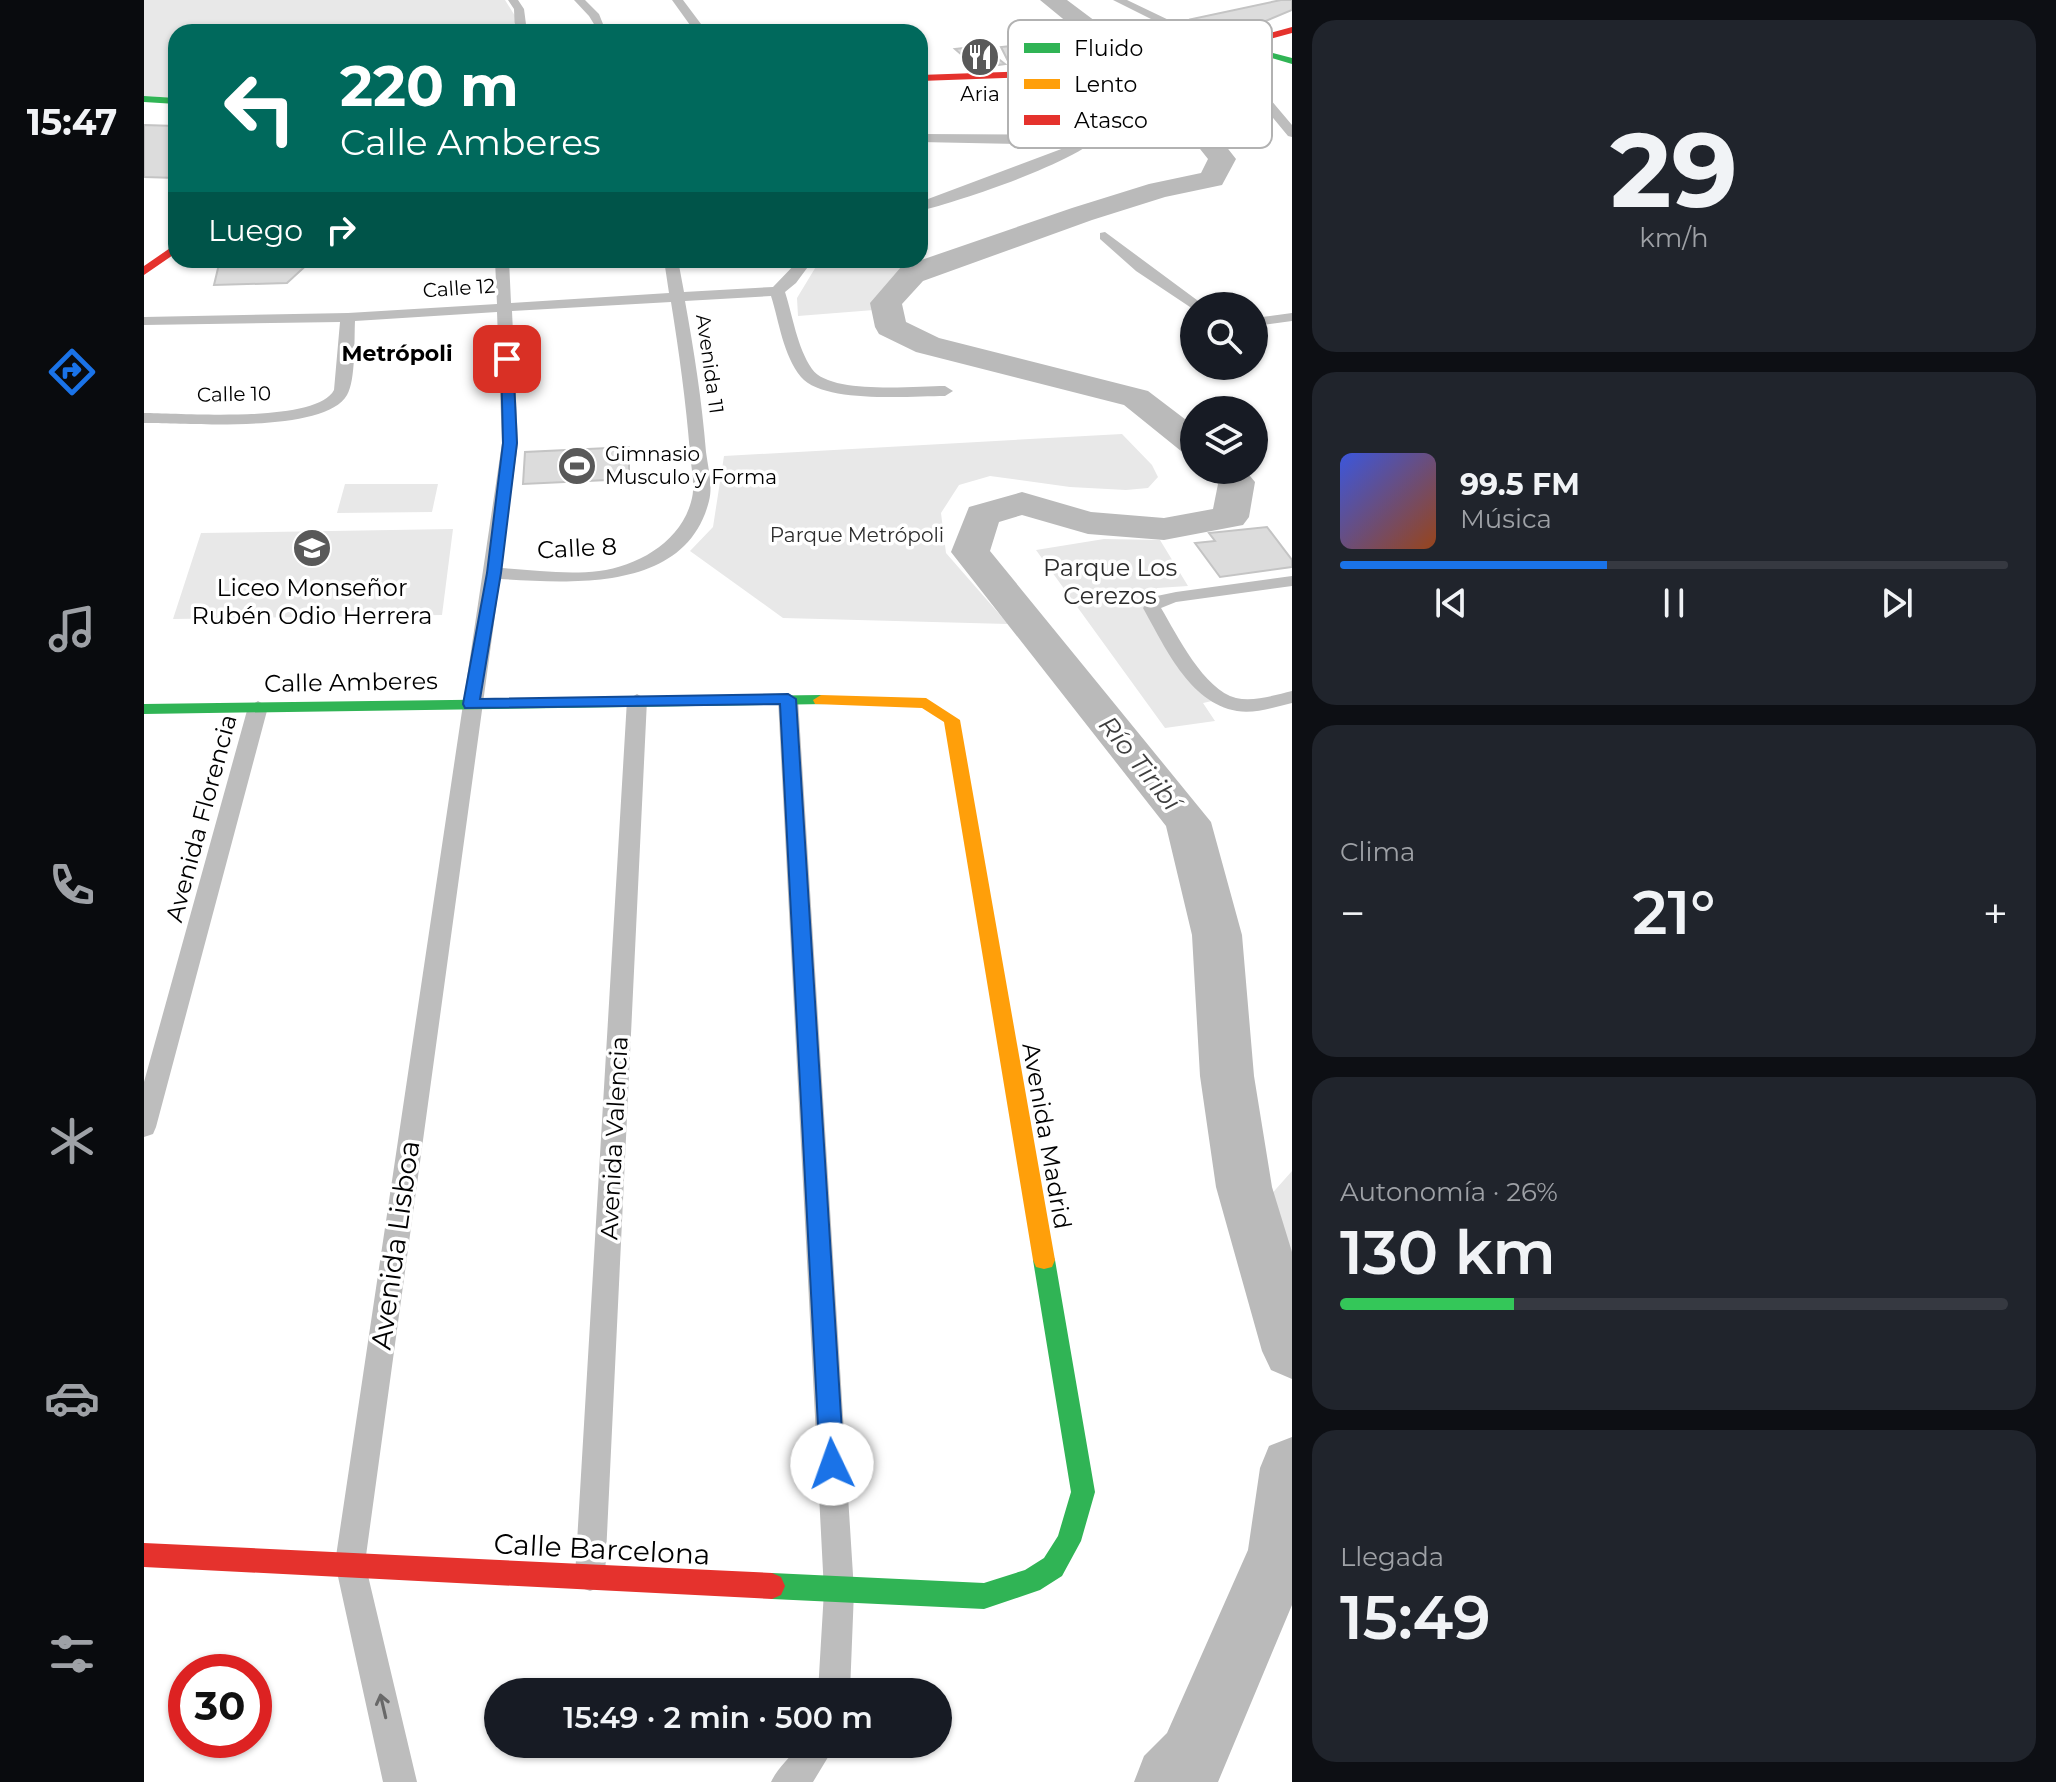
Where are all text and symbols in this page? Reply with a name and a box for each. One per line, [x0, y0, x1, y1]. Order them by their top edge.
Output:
legend [1008, 20, 1272, 148]
text: Fluido [1074, 35, 1143, 62]
restaurant icon: Aria [959, 36, 1001, 78]
text: 220 m [340, 52, 519, 120]
icon: left [208, 56, 312, 160]
text: Lento [1074, 71, 1137, 98]
place label: Aria [960, 82, 1000, 106]
text: 15:47 [27, 100, 117, 144]
text: 29 [1610, 106, 1738, 233]
text: Atasco [1074, 107, 1148, 134]
text: Calle Amberes [340, 120, 600, 164]
icon: right [319, 208, 363, 252]
text: Luego [208, 212, 303, 249]
text: km/h [1639, 222, 1709, 254]
street label: Calle 12 [422, 274, 496, 302]
map controls [1180, 292, 1268, 484]
button: search [1180, 292, 1268, 380]
street label: Avenida 11 [691, 313, 729, 415]
pin [473, 325, 541, 393]
icon: arrive [485, 337, 529, 381]
district label: Metrópoli [342, 340, 453, 367]
icon: directions [44, 344, 100, 400]
street label: Calle 10 [197, 381, 271, 407]
button: layers [1180, 396, 1268, 484]
place label: Gimnasio Musculo y Forma [605, 442, 777, 489]
sports icon: Gimnasio Musculo y Forma [556, 445, 598, 487]
text: 99.5 FM [1460, 466, 1580, 503]
text: Música [1460, 503, 1552, 535]
park label: Parque Metrópoli [770, 523, 944, 547]
school or university icon: Liceo Monseñor Rubén Odio Herrera [291, 527, 333, 569]
street label: Calle 8 [536, 531, 618, 565]
park label: Parque Los Cerezos [1043, 553, 1177, 610]
place label: Liceo Monseñor Rubén Odio Herrera [191, 573, 433, 630]
icon: previous [1429, 581, 1473, 625]
icon: pause [1652, 581, 1696, 625]
icon: next [1875, 581, 1919, 625]
icon: music [44, 601, 100, 657]
street label: Calle Amberes [264, 666, 438, 698]
water label: Río Tiribí [1092, 709, 1190, 820]
street label: Avenida Florencia [159, 711, 243, 925]
text: Clima [1340, 836, 1415, 868]
icon: phone [44, 857, 100, 913]
text: 21° [1633, 876, 1715, 949]
text: − [1340, 886, 1365, 940]
text: + [1983, 886, 2008, 940]
street label: Avenida Valencia [594, 1035, 634, 1241]
street label: Avenida Madrid [1016, 1041, 1078, 1231]
icon: climate [44, 1113, 100, 1169]
street label: Avenida Lisboa [363, 1138, 427, 1352]
text: Autonomía · 26% [1340, 1176, 1558, 1208]
text: 130 km [1340, 1216, 1556, 1289]
icon: car [44, 1370, 100, 1426]
position arrow [790, 1422, 874, 1506]
street label: Calle Barcelona [493, 1526, 711, 1572]
text: Llegada [1340, 1541, 1444, 1573]
text: 15:49 [1340, 1581, 1491, 1654]
icon: filters [44, 1626, 100, 1682]
speed limit sign: 30 [168, 1654, 272, 1758]
one-way arrow [375, 1694, 390, 1719]
text: 15:49 · 2 min · 500 m [563, 1699, 873, 1736]

